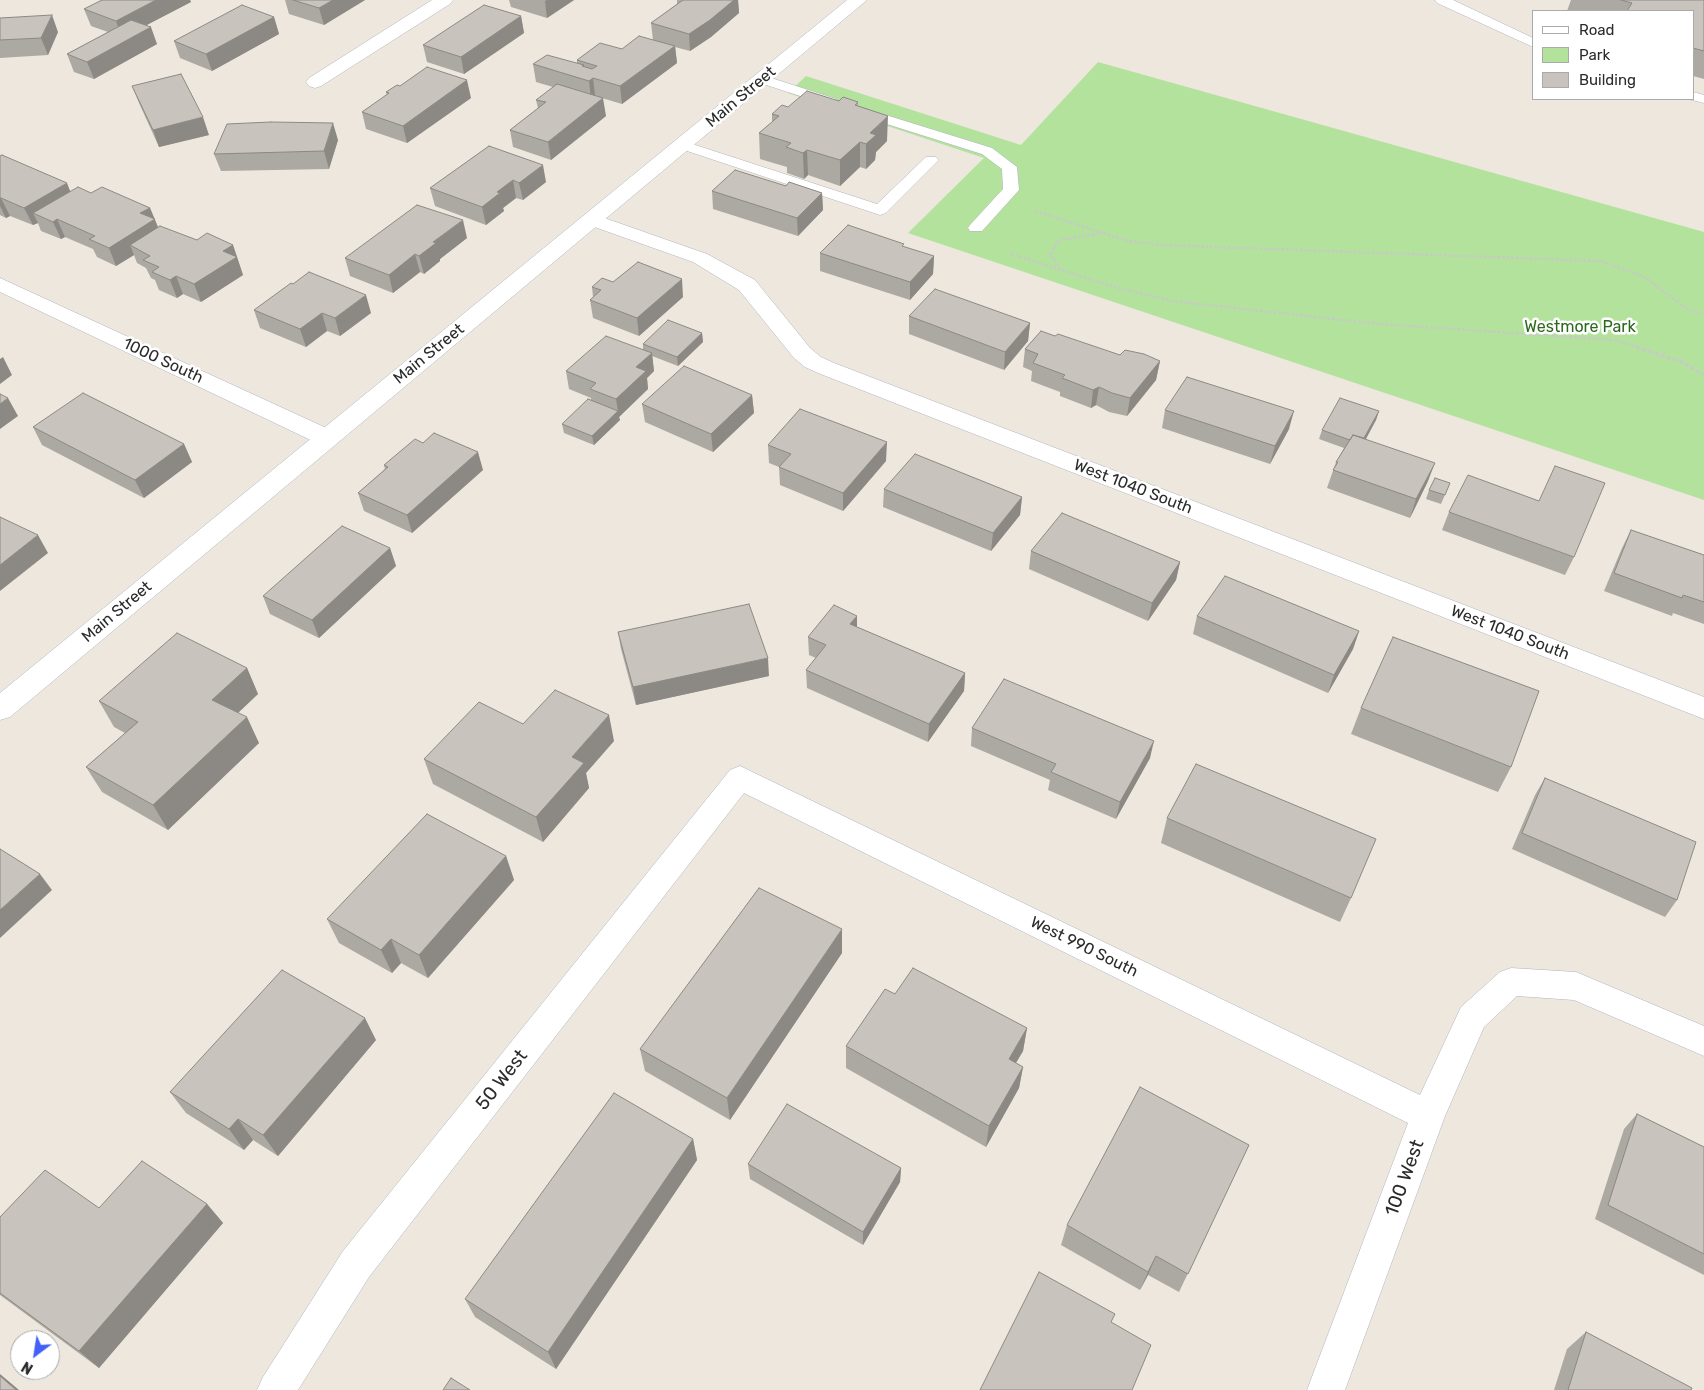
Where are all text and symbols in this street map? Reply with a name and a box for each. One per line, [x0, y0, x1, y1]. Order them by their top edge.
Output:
legend [1532, 10, 1694, 100]
text: Road [1579, 21, 1615, 39]
text: Park [1579, 46, 1610, 64]
street label: Main Street [702, 62, 780, 132]
text: Building [1579, 71, 1636, 89]
park label: Westmore Park [1524, 317, 1636, 337]
street label: Main Street [390, 320, 468, 388]
street label: 1000 South [120, 334, 206, 388]
street label: West 1040 South [1071, 456, 1195, 518]
street label: Main Street [78, 577, 156, 647]
street label: West 1040 South [1448, 602, 1572, 664]
street label: West 990 South [1027, 913, 1141, 981]
street label: 50 West [471, 1045, 533, 1115]
street label: 100 West [1381, 1137, 1429, 1219]
north arrow [10, 1330, 60, 1380]
text: N [19, 1358, 36, 1377]

